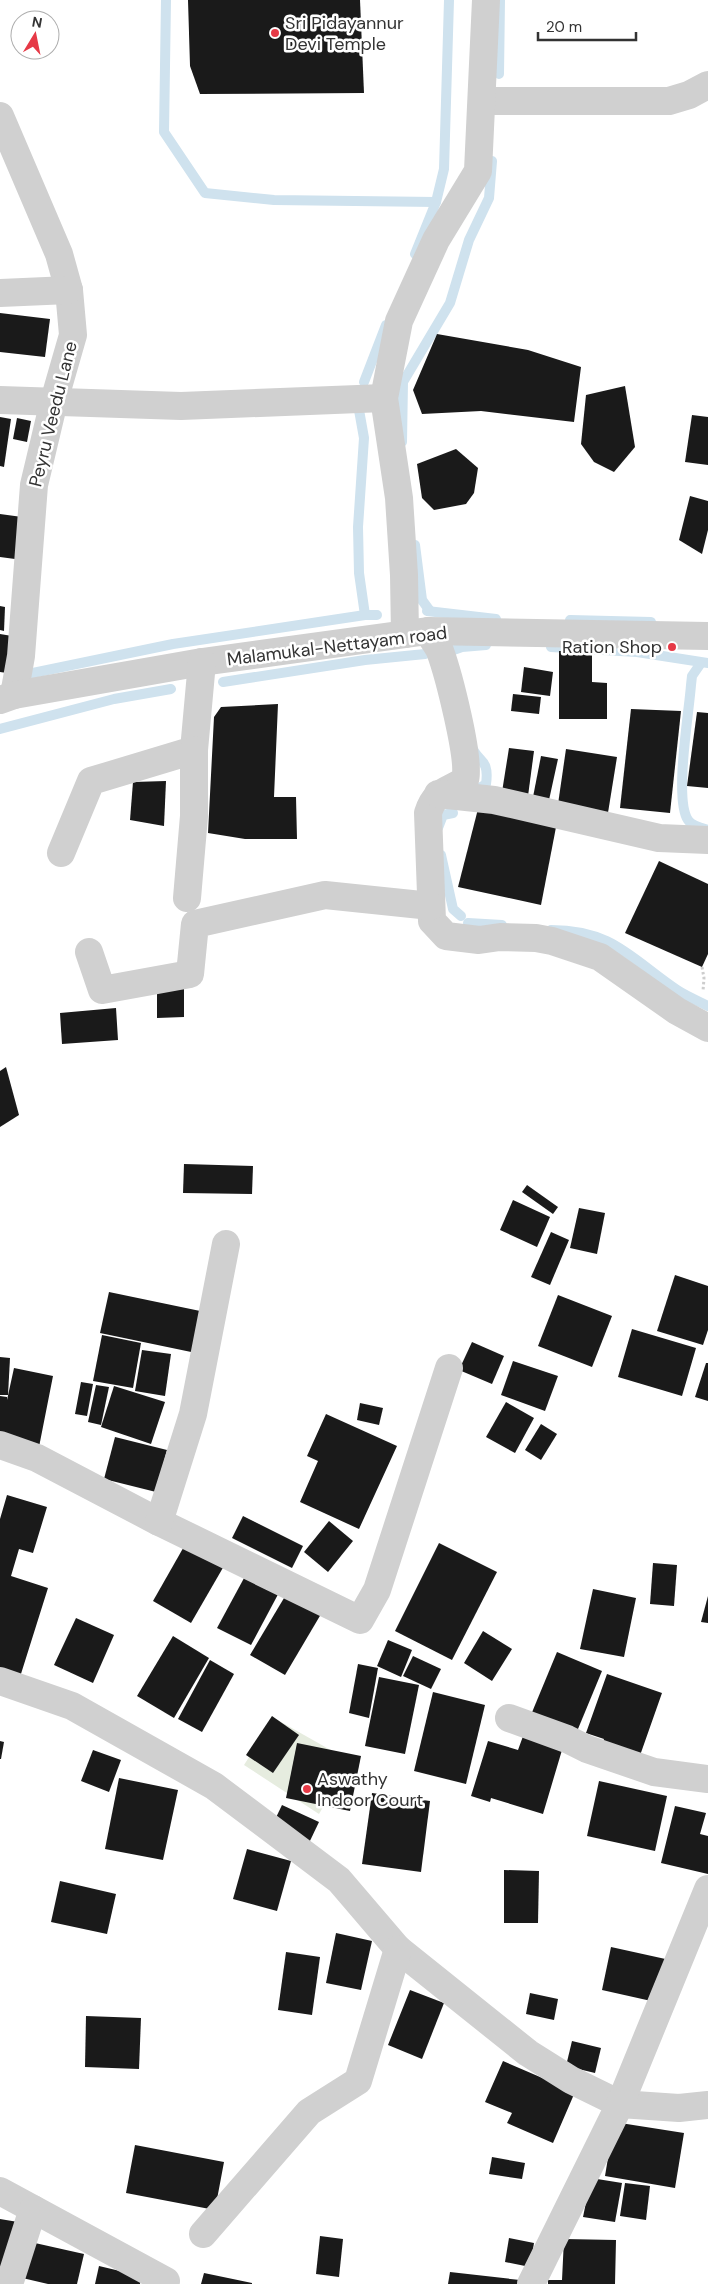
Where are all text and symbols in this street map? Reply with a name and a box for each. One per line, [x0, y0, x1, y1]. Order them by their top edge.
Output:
north arrow [10, 10, 60, 60]
scale bar [538, 10, 636, 42]
place label: Sri Pidayannur Devi Temple [285, 11, 404, 56]
text: N [31, 12, 44, 32]
text: 20 m [546, 17, 582, 37]
marker: Sri Pidayannur Devi Temple [269, 27, 281, 39]
street label: Peyru Veedu Lane [23, 339, 83, 489]
street label: Malamukal-Nettayam road [225, 621, 449, 671]
place label: Ration Shop [562, 635, 662, 659]
marker: Ration Shop [666, 641, 678, 653]
place label: Aswathy Indoor Court [317, 1767, 423, 1812]
marker: Aswathy Indoor Court [301, 1783, 313, 1795]

